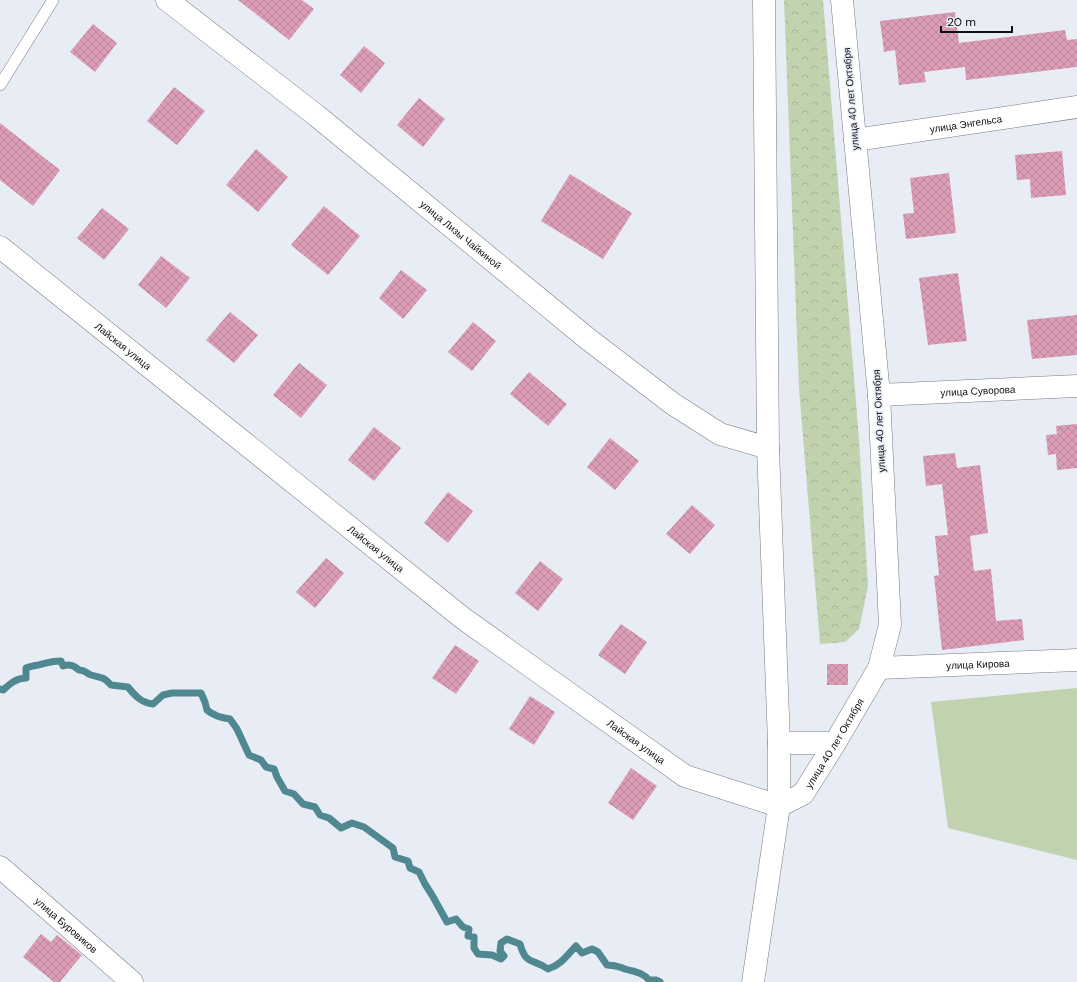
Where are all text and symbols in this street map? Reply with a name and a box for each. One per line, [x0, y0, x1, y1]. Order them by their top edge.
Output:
scale bar [941, 8, 1012, 34]
text: 20 m [947, 14, 976, 30]
street label: улица 40 лет Октября [840, 47, 862, 151]
street label: улица Энгельса [929, 112, 1003, 135]
street label: улица Лизы Чайкиной [418, 197, 504, 272]
street label: Лайская улица [92, 319, 154, 373]
street label: улица 40 лет Октября [870, 369, 888, 473]
street label: улица Суворова [940, 382, 1016, 399]
street label: Лайская улица [345, 522, 407, 575]
street label: улица Кирова [946, 656, 1010, 672]
street label: улица 40 лет Октября [802, 696, 866, 791]
street label: Лайская улица [605, 716, 668, 767]
street label: улица Буровиков [32, 894, 100, 956]

